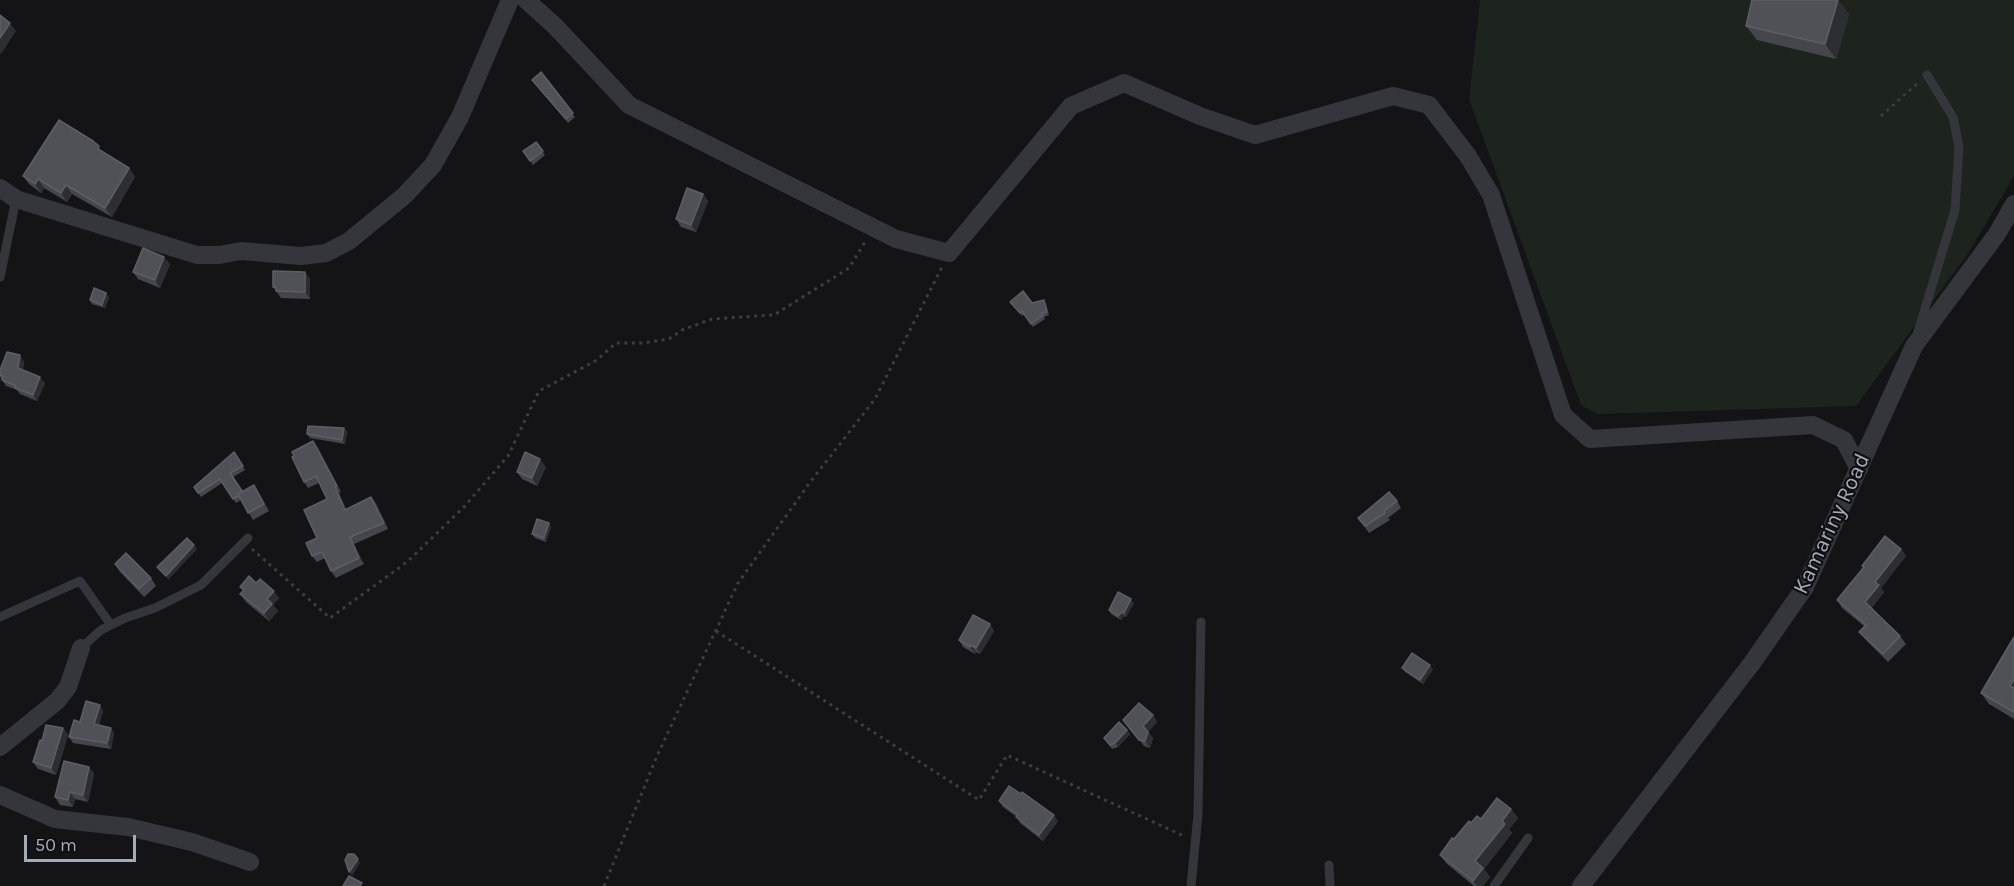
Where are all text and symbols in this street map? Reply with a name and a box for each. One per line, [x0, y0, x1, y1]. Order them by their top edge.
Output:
street label: Kamariny Road [1788, 450, 1876, 598]
scale bar [27, 823, 140, 861]
text: 50 m [35, 834, 77, 856]

